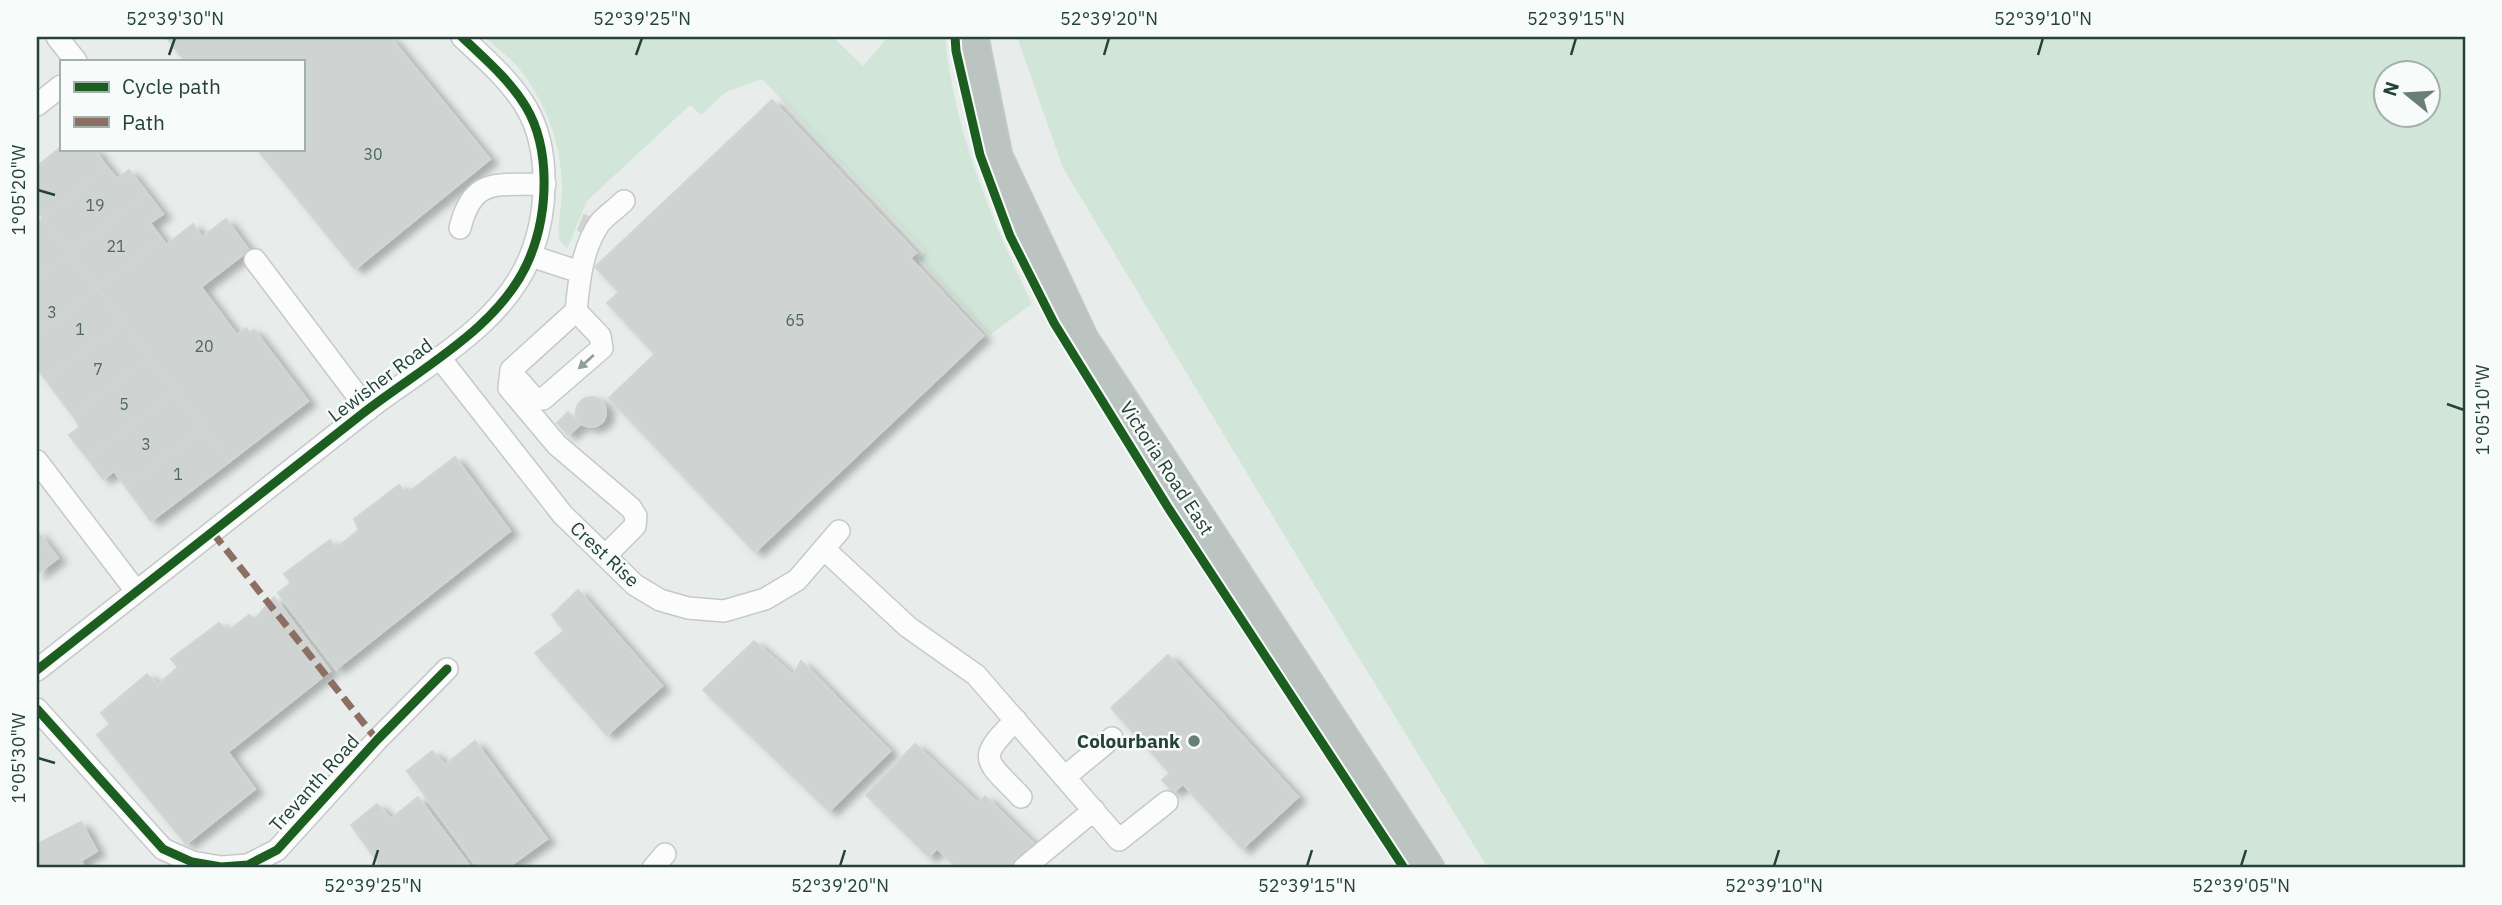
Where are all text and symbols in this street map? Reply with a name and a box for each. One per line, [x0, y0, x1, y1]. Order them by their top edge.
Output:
text: 52°39'30"N [126, 7, 224, 30]
text: 52°39'25"N [593, 7, 691, 30]
text: 52°39'20"N [1060, 7, 1158, 30]
text: 52°39'15"N [1527, 7, 1625, 30]
text: 52°39'10"N [1994, 7, 2092, 30]
legend [60, 60, 304, 150]
north arrow [2372, 60, 2442, 130]
text: Cycle path [122, 72, 221, 100]
text: N [2377, 78, 2404, 99]
text: Path [122, 108, 165, 136]
house number: 30 [363, 144, 383, 164]
text: 1°05'20"W [7, 145, 30, 235]
house number: 19 [85, 195, 105, 215]
house number: 21 [106, 236, 126, 256]
house number: 3 [47, 302, 57, 322]
house number: 65 [785, 310, 805, 330]
house number: 1 [75, 319, 85, 339]
street label: Lewisher Road [323, 333, 437, 427]
house number: 20 [194, 336, 214, 356]
one-way arrow [577, 354, 595, 370]
house number: 7 [93, 359, 103, 379]
text: 1°05'10"W [2471, 365, 2494, 455]
house number: 5 [119, 394, 129, 414]
street label: Victoria Road East [1115, 397, 1219, 539]
house number: 3 [141, 434, 151, 454]
house number: 1 [173, 464, 183, 484]
street label: Crest Rise [565, 516, 645, 592]
text: 1°05'30"W [7, 713, 30, 803]
street label: Trevanth Road [264, 729, 364, 837]
place label: Colourbank [1077, 729, 1180, 753]
marker: Colourbank [1186, 733, 1202, 749]
text: 52°39'25"N [324, 874, 422, 897]
text: 52°39'20"N [791, 874, 889, 897]
text: 52°39'15"N [1258, 874, 1356, 897]
text: 52°39'10"N [1725, 874, 1823, 897]
text: 52°39'05"N [2192, 874, 2290, 897]

